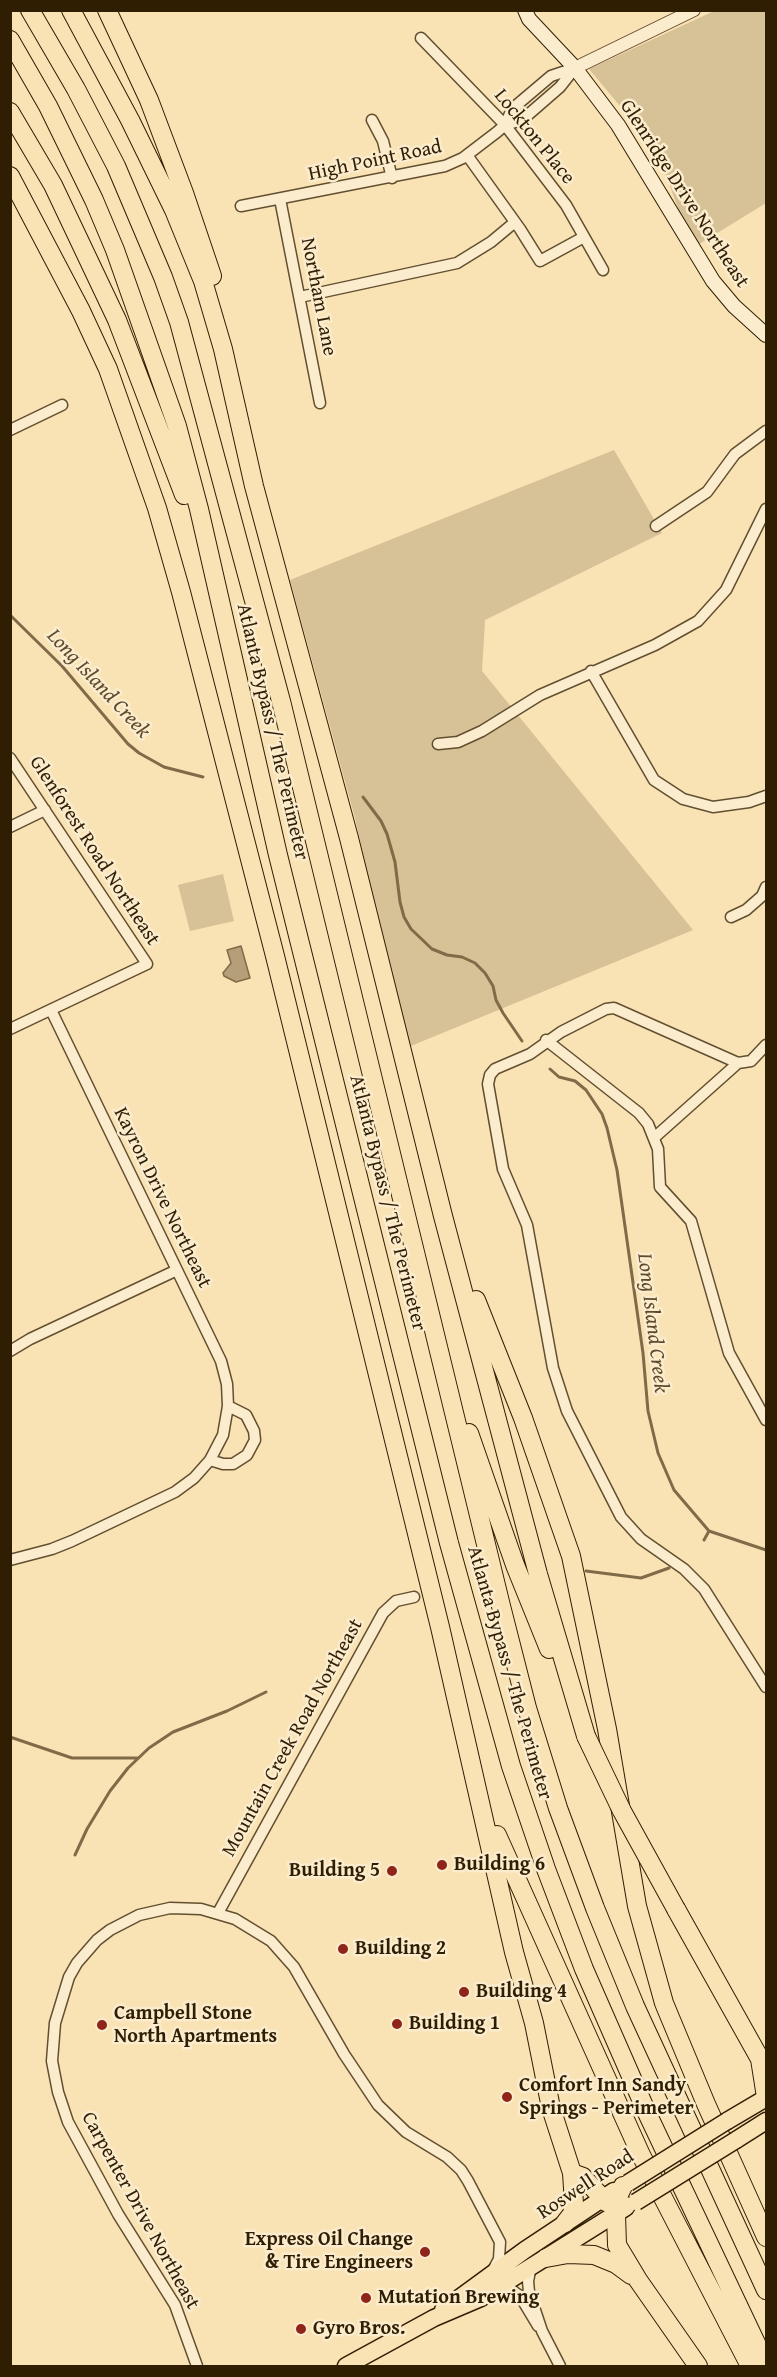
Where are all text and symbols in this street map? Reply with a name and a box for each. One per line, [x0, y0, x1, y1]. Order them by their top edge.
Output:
street label: Lockton Place [488, 85, 580, 189]
street label: Glenridge Drive Northeast [614, 96, 754, 292]
street label: High Point Road [306, 135, 444, 187]
street label: Northam Lane [295, 236, 341, 358]
street label: Atlanta Bypass / The Perimeter [231, 601, 313, 863]
water label: Long Island Creek [41, 624, 155, 744]
street label: Glenforest Road Northeast [24, 752, 164, 950]
street label: Atlanta Bypass / The Perimeter [344, 1073, 430, 1333]
street label: Kayron Drive Northeast [108, 1104, 216, 1292]
water label: Long Island Creek [631, 1252, 673, 1394]
street label: Atlanta Bypass / The Perimeter [461, 1543, 557, 1803]
street label: Mountain Creek Road Northeast [217, 1615, 369, 1861]
place label: Building 6 [454, 1853, 545, 1877]
marker: Building 6 [435, 1858, 449, 1872]
place label: Building 5 [289, 1859, 380, 1883]
marker: Building 5 [385, 1864, 399, 1878]
place label: Building 2 [355, 1937, 446, 1961]
marker: Building 2 [336, 1942, 350, 1956]
place label: Building 4 [476, 1980, 567, 2004]
marker: Building 4 [457, 1985, 471, 1999]
place label: Campbell Stone North Apartments [114, 2002, 277, 2049]
place label: Building 1 [409, 2012, 500, 2036]
marker: Building 1 [390, 2017, 404, 2031]
marker: Campbell Stone North Apartments [95, 2018, 109, 2032]
place label: Comfort Inn Sandy Springs - Perimeter [519, 2074, 694, 2121]
marker: Comfort Inn Sandy Springs - Perimeter [500, 2090, 514, 2104]
street label: Carpenter Drive Northeast [76, 2108, 204, 2314]
street label: Roswell Road [533, 2145, 639, 2225]
place label: Express Oil Change & Tire Engineers [245, 2228, 413, 2275]
marker: Express Oil Change & Tire Engineers [418, 2245, 432, 2259]
place label: Mutation Brewing [378, 2286, 539, 2310]
marker: Mutation Brewing [359, 2291, 373, 2305]
place label: Gyro Bros. [313, 2317, 405, 2341]
marker: Gyro Bros. [294, 2322, 308, 2336]

